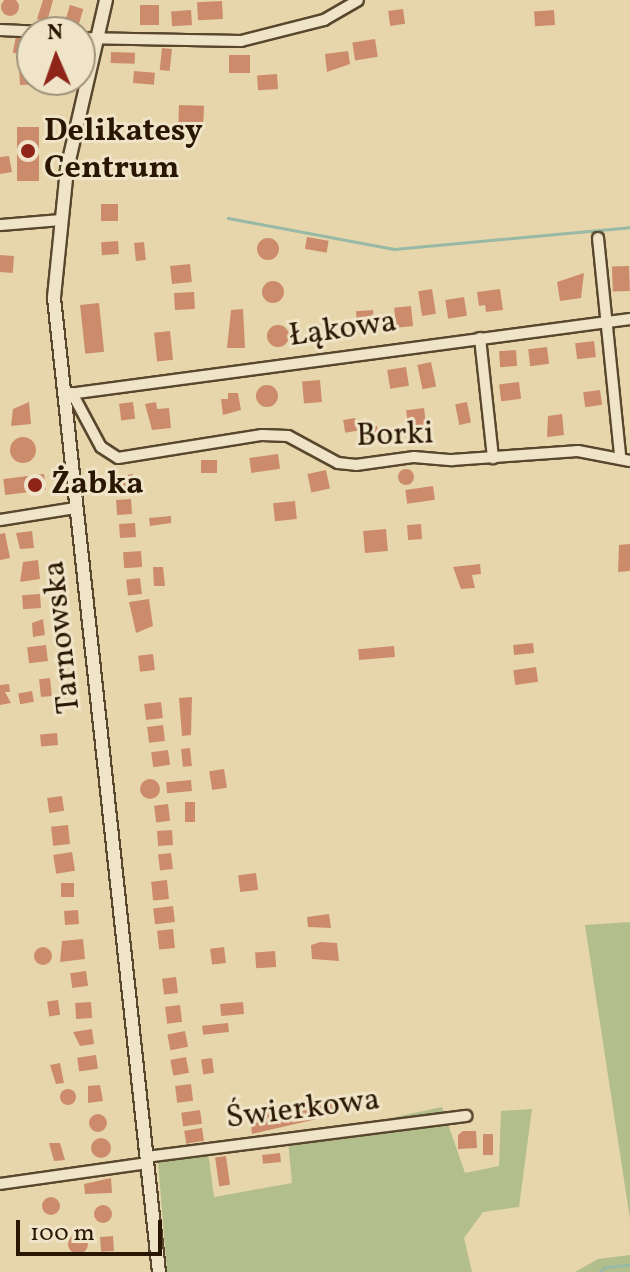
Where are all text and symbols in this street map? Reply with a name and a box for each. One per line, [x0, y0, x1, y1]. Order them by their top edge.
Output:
north arrow [16, 16, 96, 96]
text: N [47, 18, 64, 49]
place label: Delikatesy Centrum [44, 114, 203, 189]
marker: Delikatesy Centrum [19, 142, 37, 160]
street label: Łąkowa [287, 303, 399, 357]
street label: Borki [356, 415, 434, 457]
place label: Żabka [51, 466, 144, 504]
marker: Żabka [26, 476, 44, 494]
street label: Tarnowska [36, 559, 90, 715]
street label: Świerkowa [224, 1081, 382, 1139]
scale bar [20, 1204, 166, 1254]
text: 100 m [30, 1217, 95, 1251]

